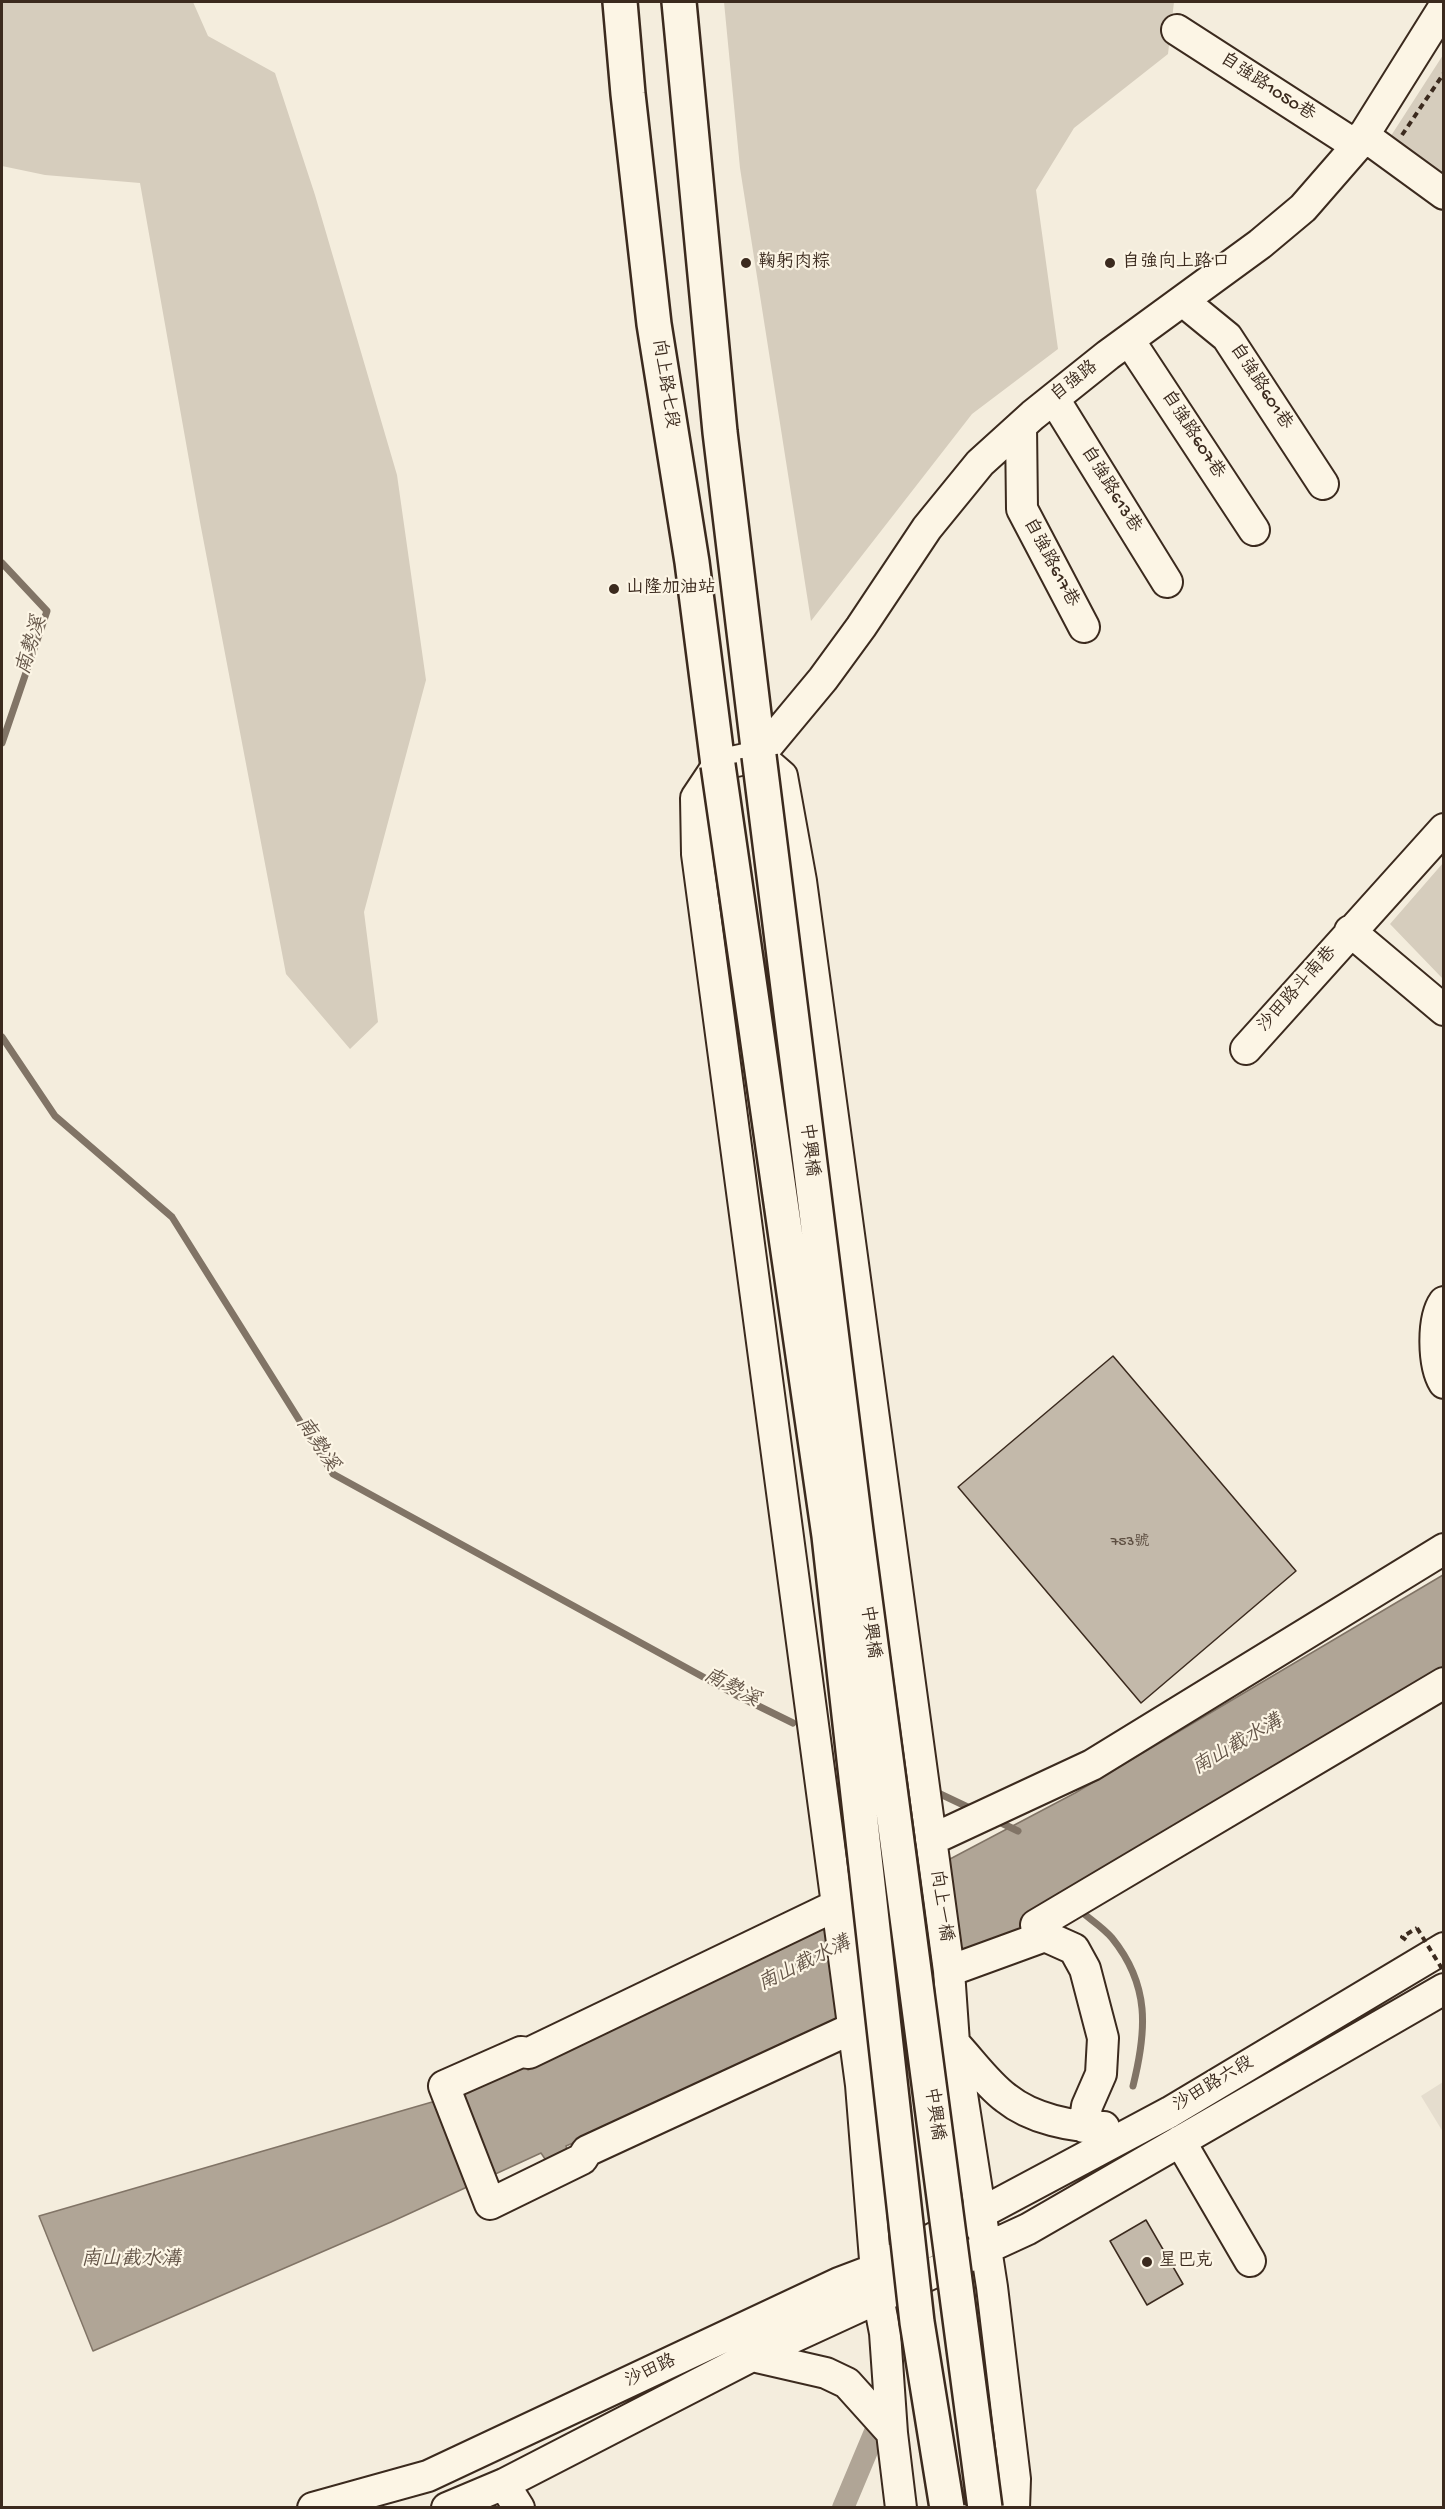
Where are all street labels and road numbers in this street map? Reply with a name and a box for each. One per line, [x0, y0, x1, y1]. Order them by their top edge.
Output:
street label: 自強路1050巷 [1215, 49, 1319, 127]
street label: 向上路七段 [646, 338, 682, 430]
street label: 自強路601巷 [1224, 340, 1296, 434]
street label: 自強路 [1047, 357, 1103, 407]
street label: 自強路607巷 [1156, 387, 1228, 483]
street label: 自強路613巷 [1075, 443, 1145, 537]
street label: 自強路617巷 [1018, 515, 1082, 611]
street label: 沙田路斗南巷 [1254, 943, 1342, 1037]
street label: 中興橋 [794, 1122, 822, 1178]
street label: 中興橋 [855, 1604, 883, 1660]
street label: 向上一橋 [924, 1869, 956, 1943]
street label: 沙田路六段 [1170, 2053, 1258, 2117]
street label: 中興橋 [919, 2086, 947, 2142]
street label: 沙田路 [622, 2351, 680, 2393]

